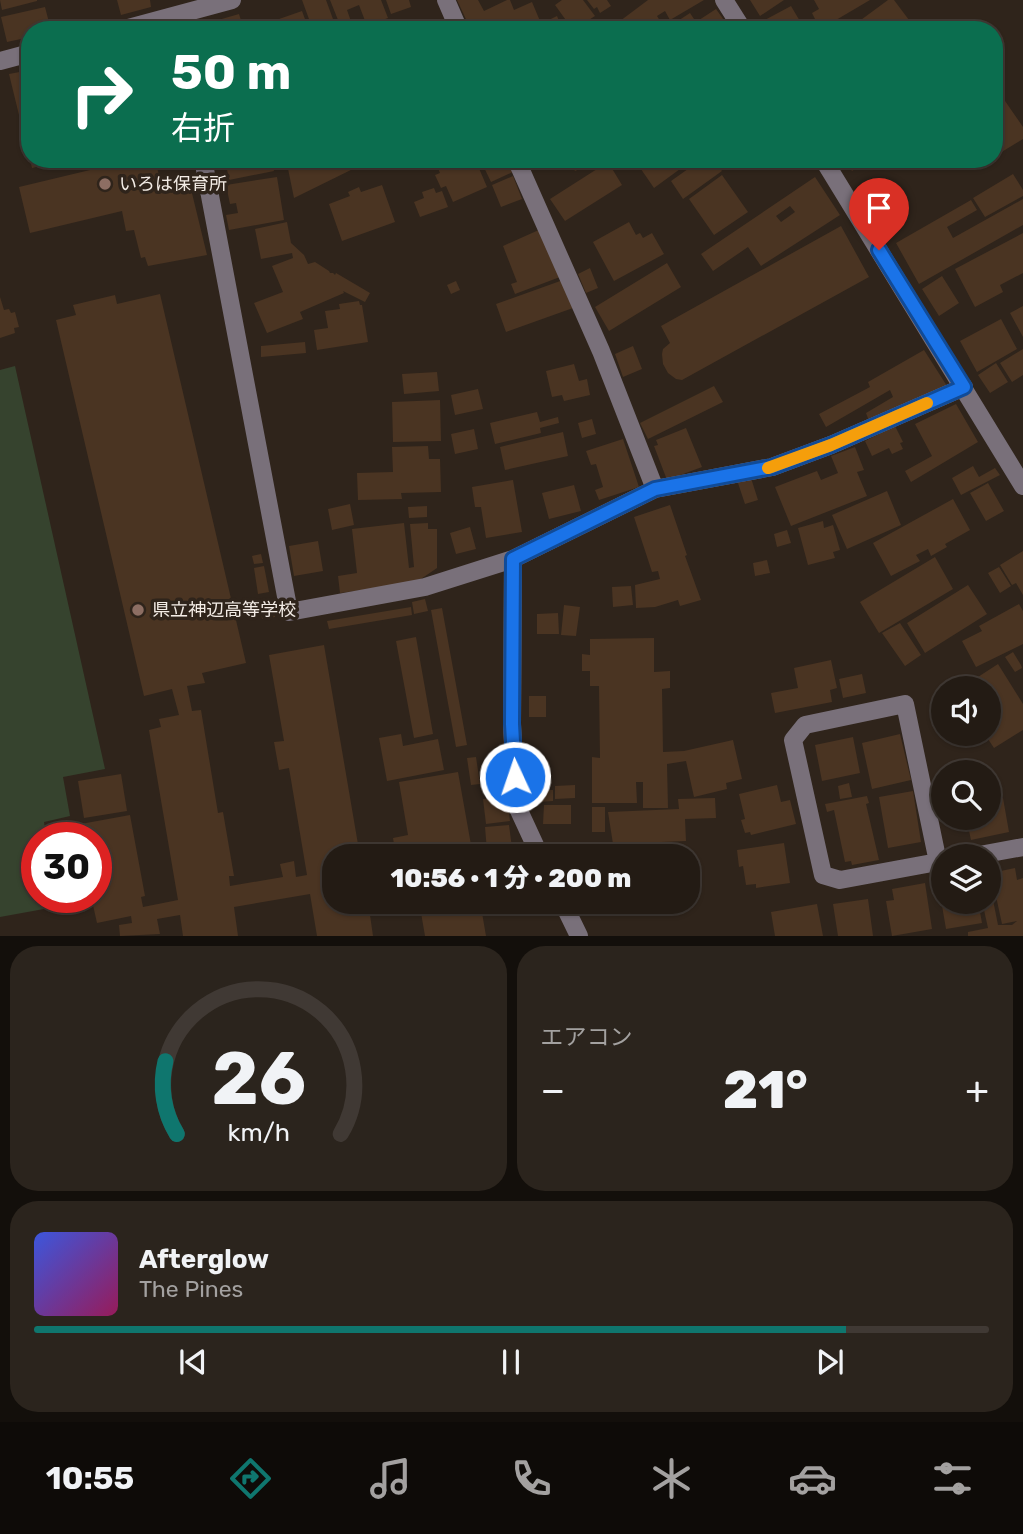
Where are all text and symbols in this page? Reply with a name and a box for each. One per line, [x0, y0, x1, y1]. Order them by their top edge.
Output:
text: 50 m [171, 43, 291, 101]
icon: right [56, 49, 147, 140]
text: 右折 [171, 109, 235, 147]
place label: いろは保育所 [119, 173, 227, 195]
marker: いろは保育所 [97, 176, 113, 192]
pin [849, 178, 909, 250]
icon: arrive [860, 189, 898, 227]
place label: 県立神辺高等学校 [152, 599, 296, 621]
marker: 県立神辺高等学校 [130, 602, 146, 618]
map controls [931, 676, 1001, 914]
button: sound [931, 676, 1001, 746]
position arrow [478, 740, 552, 814]
button: search [931, 760, 1001, 830]
speed limit sign: 30 [21, 822, 112, 913]
button: layers [931, 844, 1001, 914]
text: 10:56 · 1 分 · 200 m [391, 863, 631, 894]
text: エアコン [541, 1023, 633, 1051]
text: 26 [211, 1037, 306, 1123]
text: 21° [723, 1059, 807, 1121]
text: − [541, 1067, 565, 1113]
text: + [965, 1067, 989, 1113]
text: km/h [227, 1118, 289, 1147]
text: Afterglow [139, 1244, 269, 1275]
text: The Pines [139, 1275, 243, 1303]
icon: previous [174, 1343, 212, 1381]
icon: pause [492, 1343, 530, 1381]
icon: next [811, 1343, 849, 1381]
icon: directions [226, 1454, 275, 1503]
icon: music [366, 1454, 415, 1503]
icon: phone [507, 1454, 556, 1503]
icon: climate [647, 1454, 696, 1503]
icon: car [788, 1454, 837, 1503]
icon: filters [928, 1454, 977, 1503]
text: 10:55 [46, 1459, 134, 1497]

